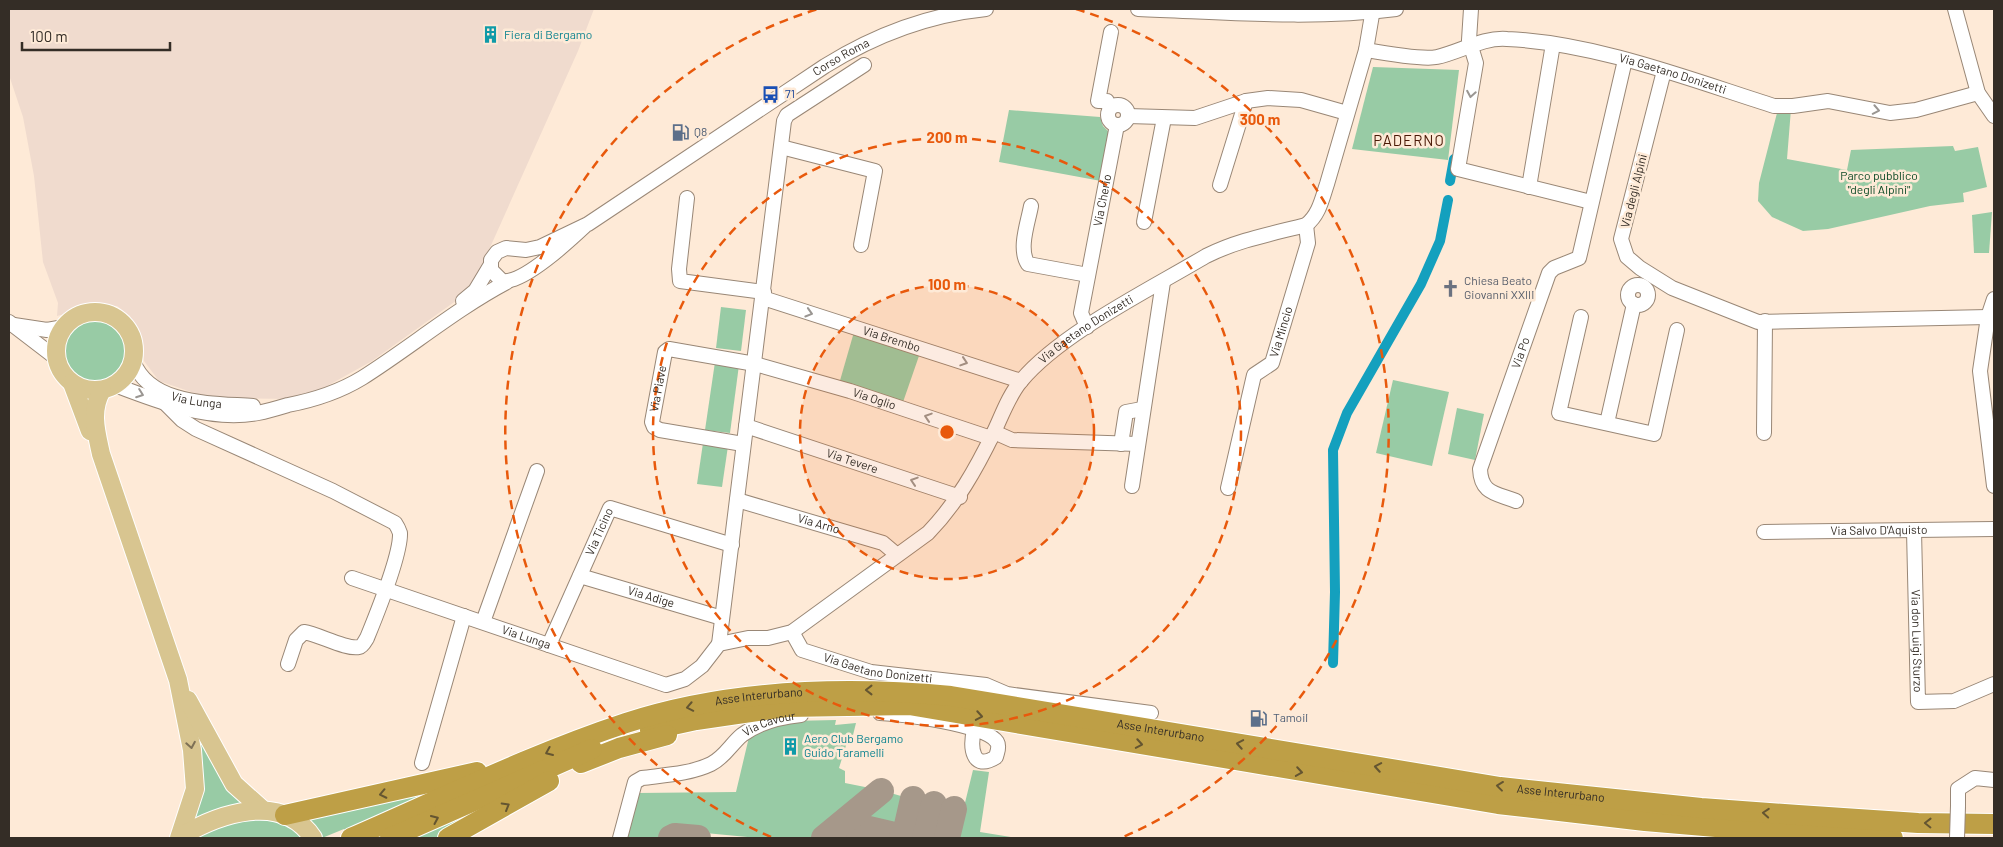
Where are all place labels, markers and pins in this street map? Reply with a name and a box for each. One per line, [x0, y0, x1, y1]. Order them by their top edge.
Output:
building icon: Fiera di Bergamo [480, 25, 500, 45]
place label: Fiera di Bergamo [504, 27, 592, 41]
bus stop icon: 71 [761, 84, 781, 104]
place label: 71 [785, 86, 795, 100]
fuel station icon: Q8 [670, 122, 690, 142]
place label: Q8 [694, 124, 707, 138]
place label: Chiesa Beato Giovanni XXIII [1464, 273, 1534, 301]
church icon: Chiesa Beato Giovanni XXIII [1440, 278, 1460, 298]
centre of rings [938, 423, 956, 441]
fuel station icon: Tamoil [1249, 708, 1269, 728]
place label: Tamoil [1273, 710, 1308, 724]
place label: Aero Club Bergamo Guido Taramelli [804, 731, 903, 759]
building icon: Aero Club Bergamo Guido Taramelli [780, 736, 800, 756]

